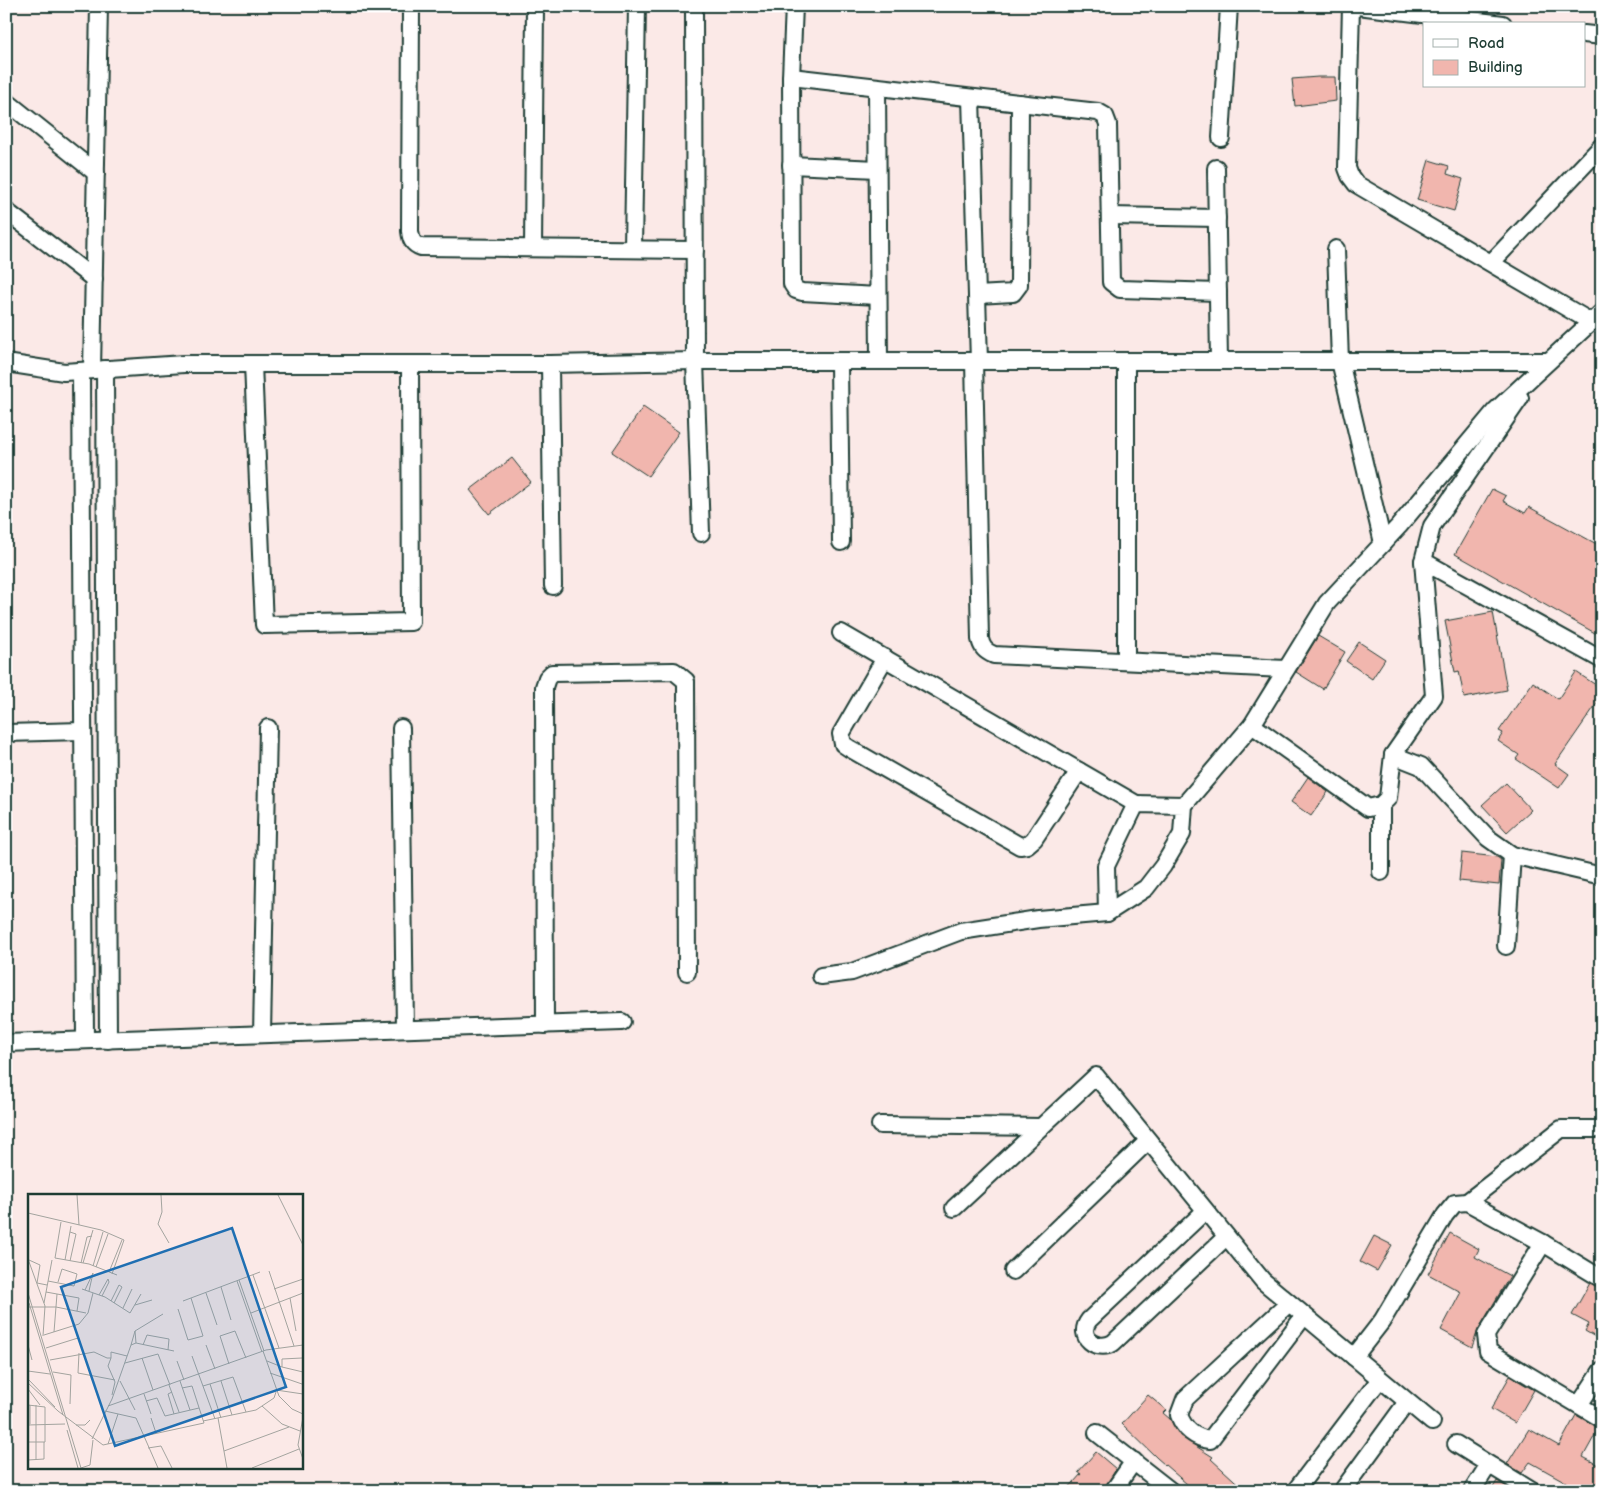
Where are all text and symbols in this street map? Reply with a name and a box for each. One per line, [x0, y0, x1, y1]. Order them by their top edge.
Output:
legend [1423, 22, 1586, 88]
text: Road [1468, 34, 1504, 53]
text: Building [1468, 58, 1523, 77]
inset map [28, 1194, 302, 1470]

